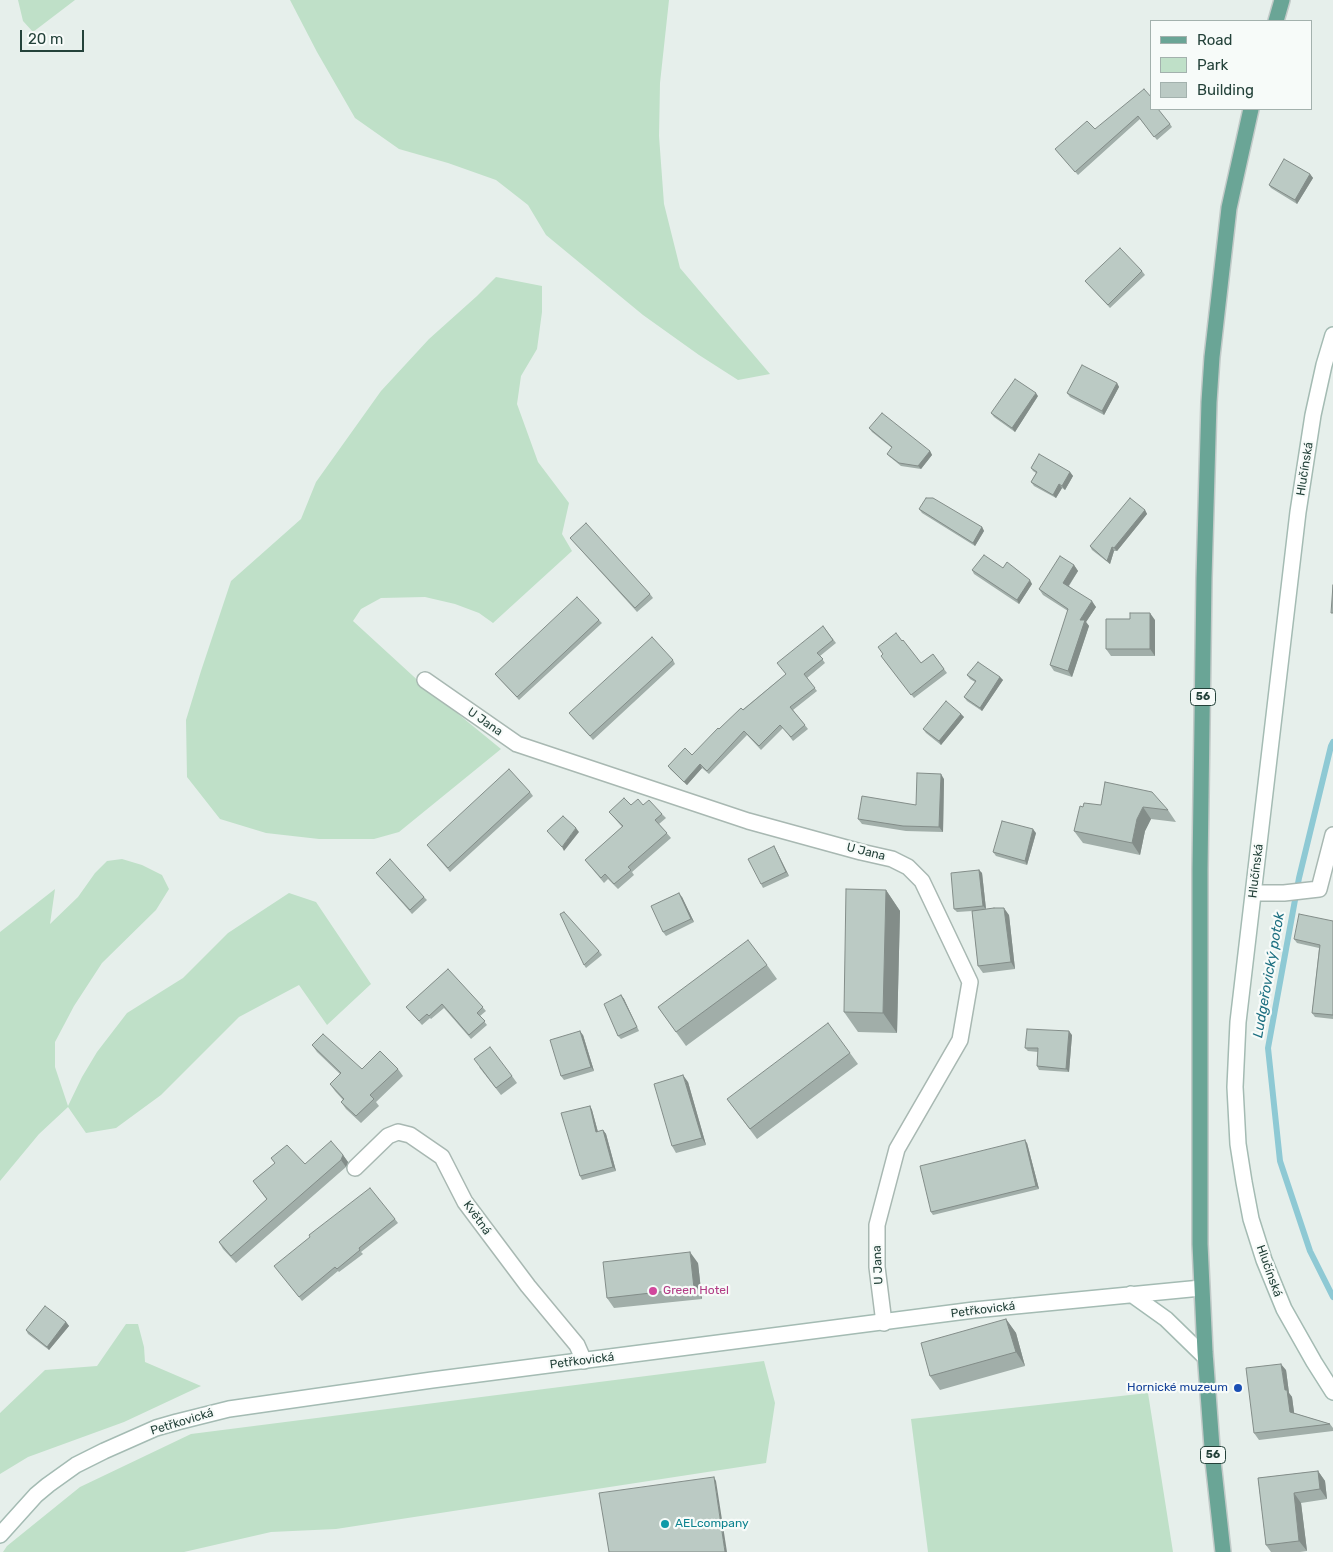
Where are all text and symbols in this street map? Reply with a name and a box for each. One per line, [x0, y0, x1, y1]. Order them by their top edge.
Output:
scale bar [22, 20, 86, 52]
legend [1150, 20, 1313, 110]
text: 20 m [28, 30, 63, 48]
text: Road [1197, 31, 1233, 49]
text: Park [1197, 56, 1228, 74]
text: Building [1197, 81, 1254, 99]
street label: Hlučínská [1294, 441, 1316, 497]
road number: 56 [1190, 689, 1216, 706]
street label: U Jana [465, 705, 505, 739]
street label: U Jana [845, 840, 887, 864]
street label: Hlučínská [1246, 843, 1266, 899]
water label: Ludgeřovický potok [1250, 911, 1288, 1039]
street label: Květná [460, 1198, 494, 1238]
street label: Hlučínská [1253, 1243, 1285, 1299]
street label: U Jana [870, 1245, 886, 1285]
place label: Green Hotel [663, 1284, 729, 1298]
marker: Green Hotel [647, 1285, 659, 1297]
street label: Petřkovická [950, 1299, 1016, 1321]
street label: Petřkovická [549, 1350, 615, 1372]
place label: Hornické muzeum [1127, 1381, 1228, 1395]
marker: Hornické muzeum [1232, 1382, 1244, 1394]
street label: Petřkovická [149, 1406, 215, 1438]
road number: 56 [1200, 1446, 1226, 1464]
place label: AELcompany [675, 1517, 749, 1531]
marker: AELcompany [659, 1518, 671, 1530]

